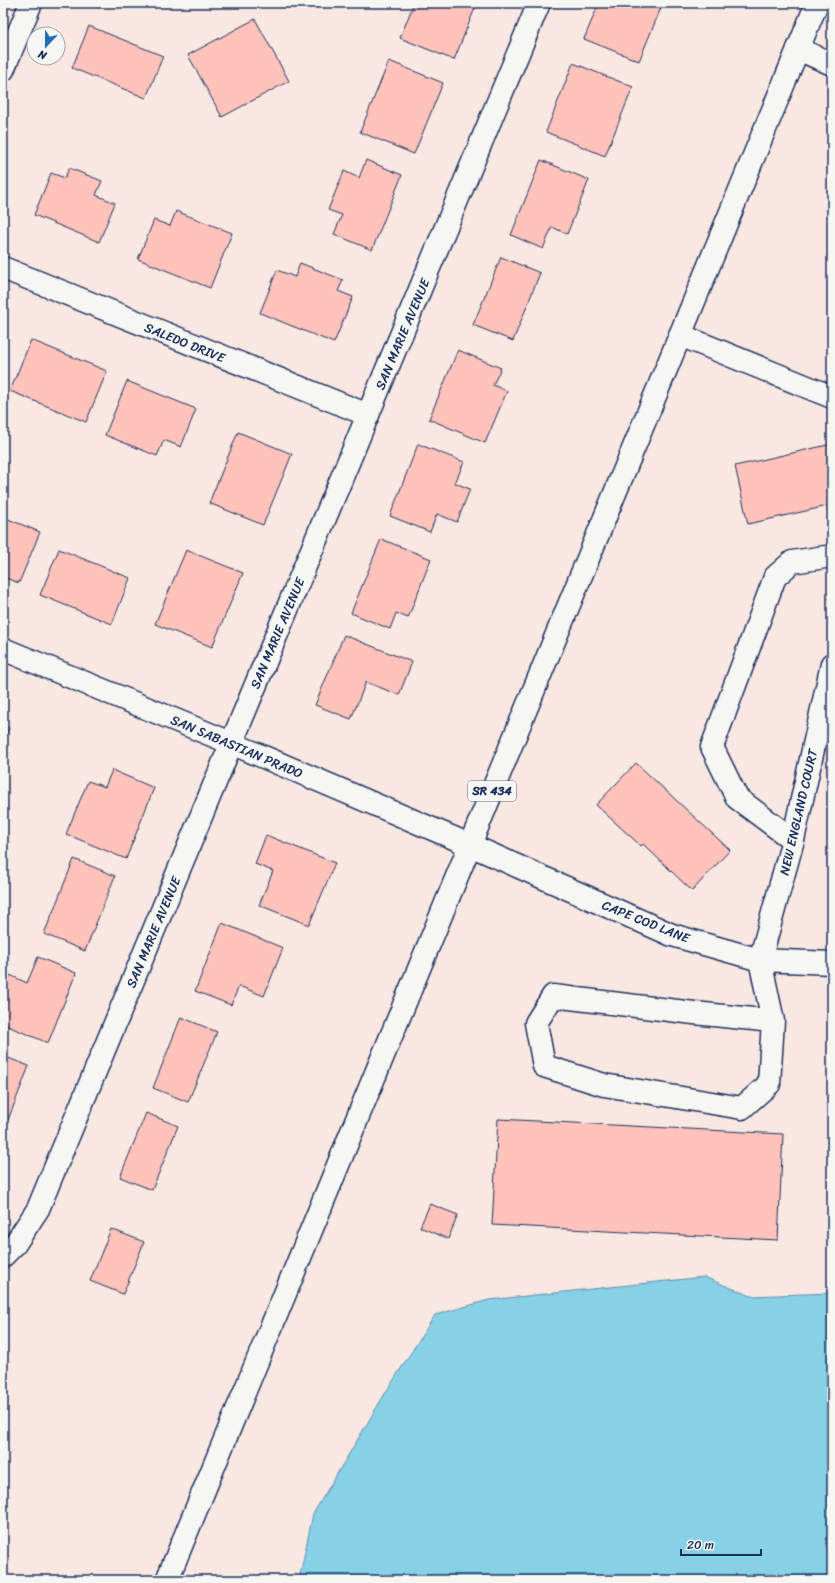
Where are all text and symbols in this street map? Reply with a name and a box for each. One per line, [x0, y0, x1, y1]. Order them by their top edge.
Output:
north arrow [26, 26, 66, 66]
text: N [35, 44, 50, 65]
street label: SAN MARIE AVENUE [369, 274, 437, 393]
street label: SALEDO DRIVE [141, 316, 229, 369]
street label: SAN MARIE AVENUE [244, 573, 312, 692]
street label: SAN SABASTIAN PRADO [167, 708, 307, 785]
street label: NEW ENGLAND COURT [773, 746, 824, 878]
road number: SR 434 [468, 781, 516, 801]
street label: SAN MARIE AVENUE [120, 872, 188, 991]
street label: CAPE COD LANE [598, 893, 694, 950]
scale bar [681, 1531, 761, 1557]
text: 20 m [687, 1534, 714, 1556]

